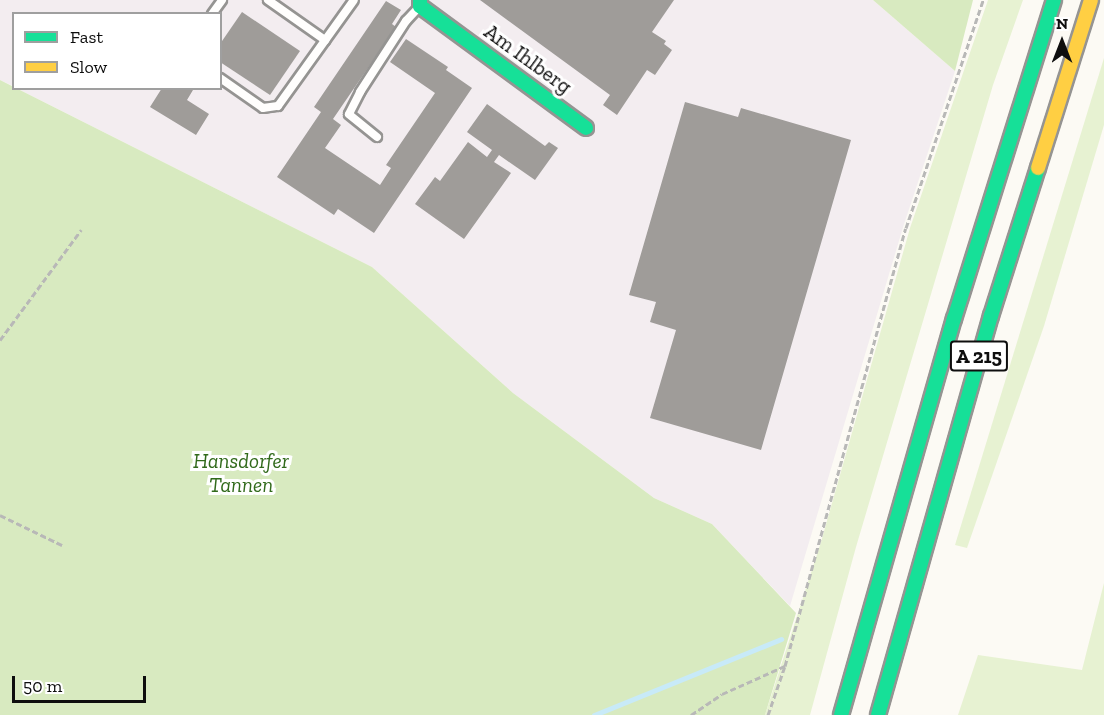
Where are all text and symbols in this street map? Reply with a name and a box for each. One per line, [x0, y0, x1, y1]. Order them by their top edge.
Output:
legend [12, 12, 222, 90]
north arrow [1032, 12, 1092, 72]
text: N [1056, 14, 1068, 33]
street label: Am Ihlberg [479, 19, 577, 99]
text: Fast [70, 26, 103, 48]
text: Slow [70, 56, 107, 78]
road number: A 215 [949, 339, 1009, 373]
park label: Hansdorfer Tannen [193, 448, 289, 498]
scale bar [15, 664, 148, 702]
text: 50 m [23, 675, 62, 697]

